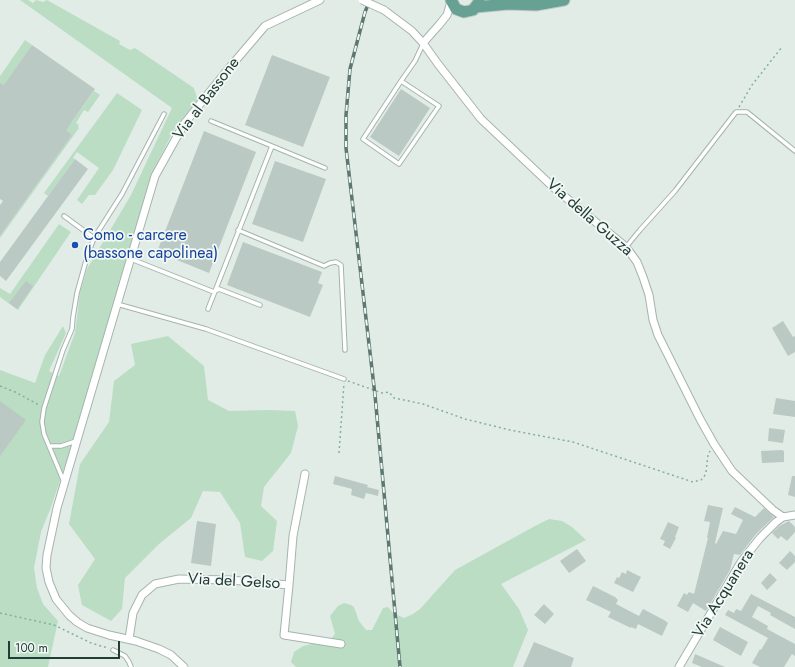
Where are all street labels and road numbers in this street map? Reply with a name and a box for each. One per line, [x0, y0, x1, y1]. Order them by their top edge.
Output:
street label: Via al Bassone [170, 54, 244, 144]
street label: Via della Guzza [542, 175, 636, 261]
street label: Via Acquanera [689, 546, 759, 642]
street label: Via del Gelso [187, 570, 281, 594]

